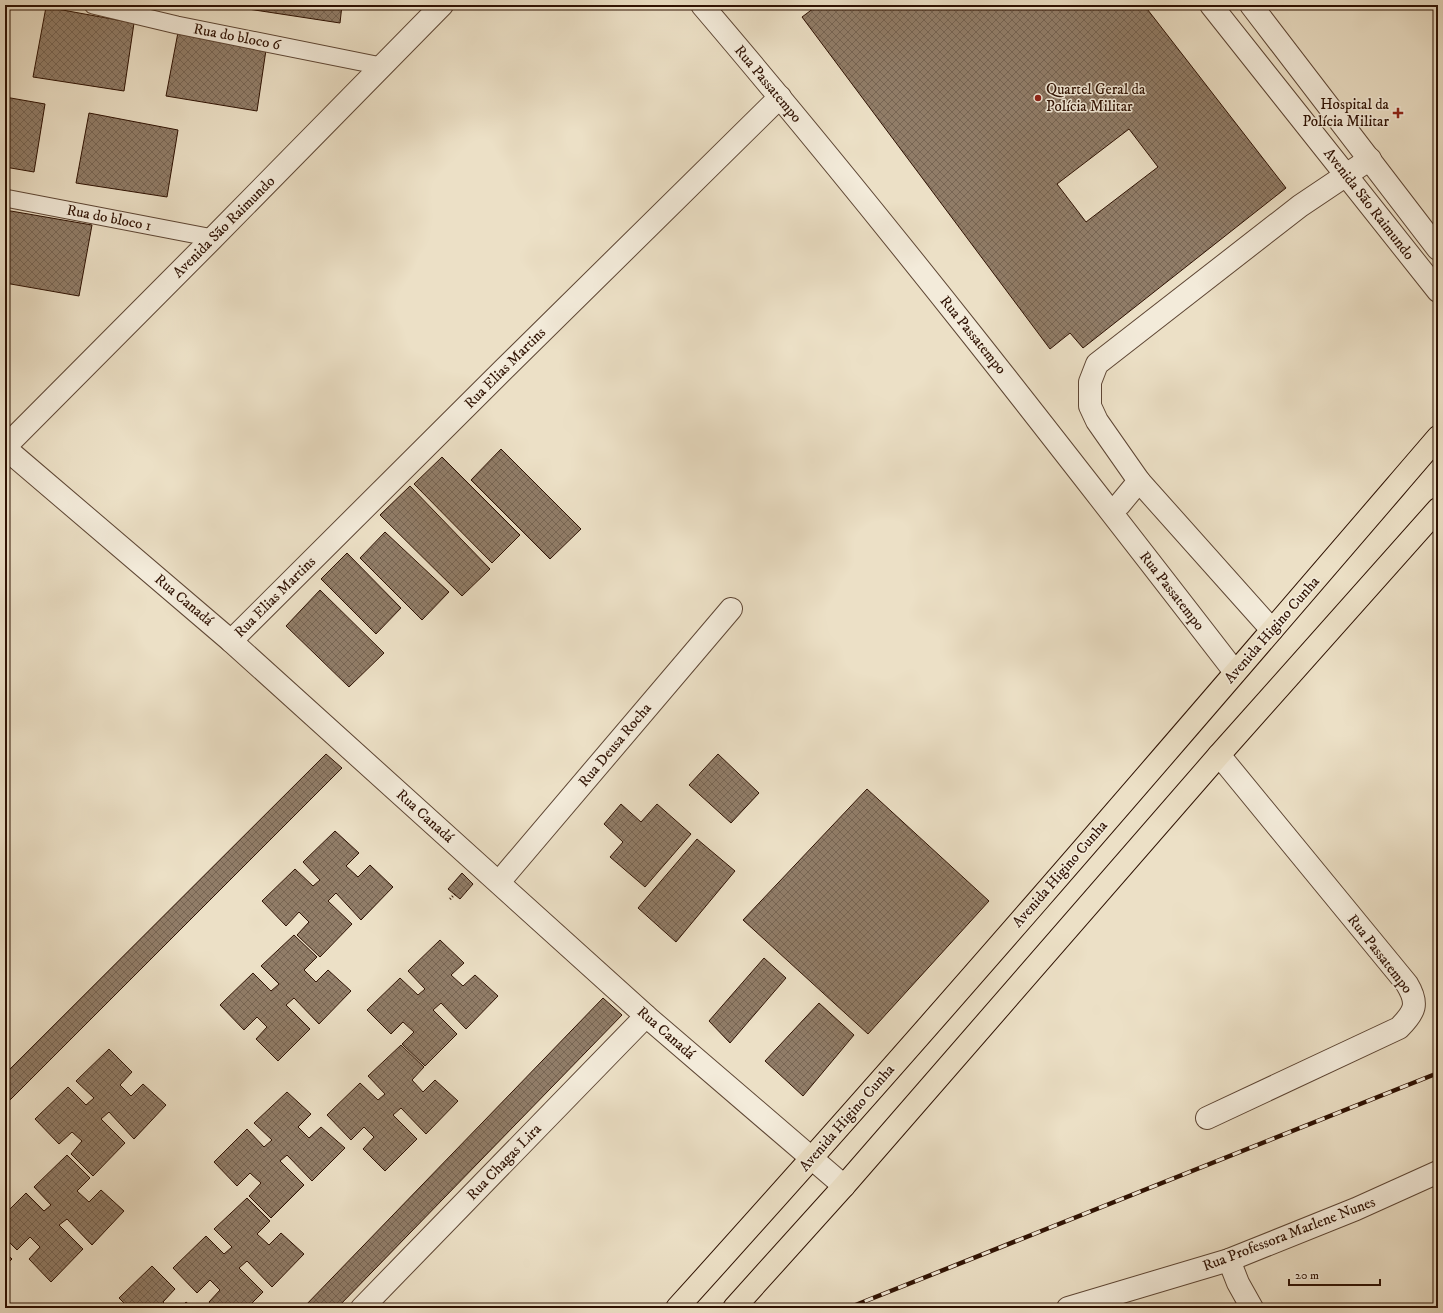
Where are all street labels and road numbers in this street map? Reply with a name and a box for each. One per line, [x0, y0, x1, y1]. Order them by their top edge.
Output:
street label: Rua do bloco 6 [192, 19, 283, 55]
street label: Rua Passatempo [730, 41, 806, 127]
street label: Avenida São Raimundo [1319, 144, 1419, 264]
street label: Avenida São Raimundo [169, 172, 279, 282]
street label: Rua do bloco 1 [65, 200, 153, 236]
street label: Rua Passatempo [936, 292, 1010, 378]
street label: Rua Elias Martins [460, 323, 550, 413]
street label: Rua Passatempo [1135, 548, 1209, 634]
street label: Rua Elias Martins [230, 552, 320, 642]
street label: Rua Canadá [151, 570, 218, 631]
street label: Avenida Higino Cunha [1220, 572, 1324, 688]
street label: Rua Deusa Rocha [574, 699, 656, 791]
street label: Rua Canadá [392, 785, 458, 847]
street label: Avenida Higino Cunha [1008, 816, 1112, 932]
street label: Rua Passatempo [1343, 911, 1417, 997]
street label: Rua Canadá [633, 1002, 700, 1064]
street label: Avenida Higino Cunha [795, 1060, 899, 1176]
street label: Rua Chagas Lira [463, 1119, 546, 1204]
street label: Rua Professora Marlene Nunes [1200, 1192, 1378, 1276]

